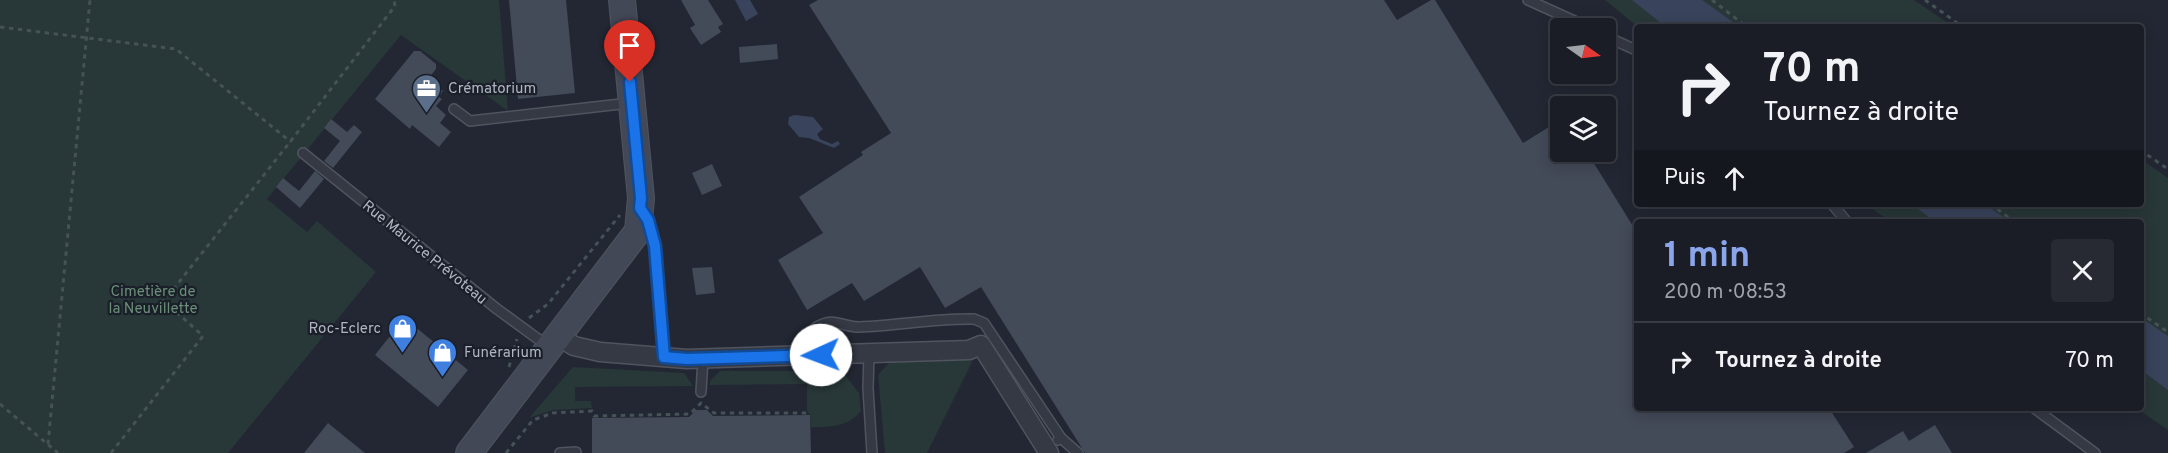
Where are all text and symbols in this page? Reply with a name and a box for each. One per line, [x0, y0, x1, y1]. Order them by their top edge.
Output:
north arrow [1550, 18, 1616, 84]
map controls [1550, 18, 1616, 162]
pin [604, 20, 655, 82]
icon: arrive [613, 29, 646, 62]
text: 70 m [1763, 44, 1861, 97]
icon: right [1664, 48, 1742, 126]
office icon: Crématorium [411, 72, 443, 114]
place label: Crématorium [448, 80, 536, 99]
button: layers [1550, 96, 1616, 162]
text: Tournez à droite [1763, 96, 1959, 130]
icon: ahead [1718, 162, 1751, 195]
text: Puis [1664, 165, 1706, 192]
street label: Rue Maurice Prévoteau [358, 197, 490, 309]
text: 1 min [1664, 234, 1750, 280]
button: close [2051, 239, 2114, 302]
text: 200 m · 08:53 [1664, 280, 1787, 306]
park label: Cimetière de la Neuvillette [109, 283, 197, 319]
shop icon: Roc-Eclerc [386, 312, 418, 354]
place label: Roc-Eclerc [309, 320, 381, 339]
position arrow [789, 323, 853, 387]
shop icon: Funérarium [427, 336, 459, 378]
place label: Funérarium [464, 344, 542, 363]
icon: right [1664, 345, 1697, 378]
text: Tournez à droite [1715, 348, 1882, 375]
text: 70 m [2065, 348, 2114, 375]

